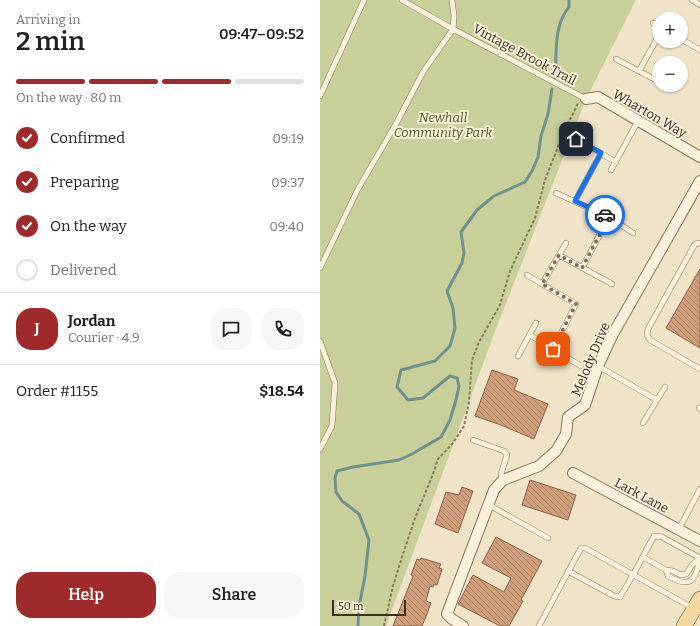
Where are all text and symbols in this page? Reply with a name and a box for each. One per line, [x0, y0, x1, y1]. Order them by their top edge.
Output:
text: Arriving in [16, 12, 81, 27]
map controls [652, 12, 688, 92]
button: + [652, 12, 688, 48]
street label: Vintage Brook Trail [471, 21, 579, 88]
text: 09:47–09:52 [219, 25, 304, 43]
text: 2 min [16, 26, 85, 57]
button: − [652, 56, 688, 92]
street label: Wharton Way [610, 86, 689, 141]
text: On the way · 80 m [16, 90, 122, 105]
park label: Newhall Community Park [394, 110, 493, 140]
pin [559, 122, 593, 156]
icon: check [16, 127, 38, 149]
icon: home [565, 128, 587, 150]
text: Confirmed [50, 129, 125, 147]
text: 09:19 [272, 131, 304, 146]
icon: check [16, 171, 38, 193]
text: Preparing [50, 173, 119, 191]
text: 09:37 [271, 175, 304, 190]
courier [585, 195, 625, 235]
icon: car [594, 204, 616, 226]
icon: check [16, 215, 38, 237]
text: On the way [50, 217, 127, 235]
text: 09:40 [269, 219, 304, 234]
text: Delivered [50, 261, 117, 279]
button: chat [210, 308, 252, 350]
button: phone [262, 308, 304, 350]
text: Jordan [68, 312, 115, 330]
text: J [34, 320, 40, 338]
street label: Melody Drive [568, 320, 613, 398]
text: Courier · 4.9 [68, 330, 140, 345]
pin [536, 332, 570, 366]
icon: bag [542, 338, 564, 360]
text: Order #1155 [16, 382, 98, 400]
text: $18.54 [259, 382, 304, 400]
street label: Lark Lane [612, 475, 671, 516]
button: Help [16, 572, 156, 618]
button: Share [164, 572, 304, 618]
scale bar [332, 598, 406, 617]
text: 50 m [338, 600, 364, 613]

